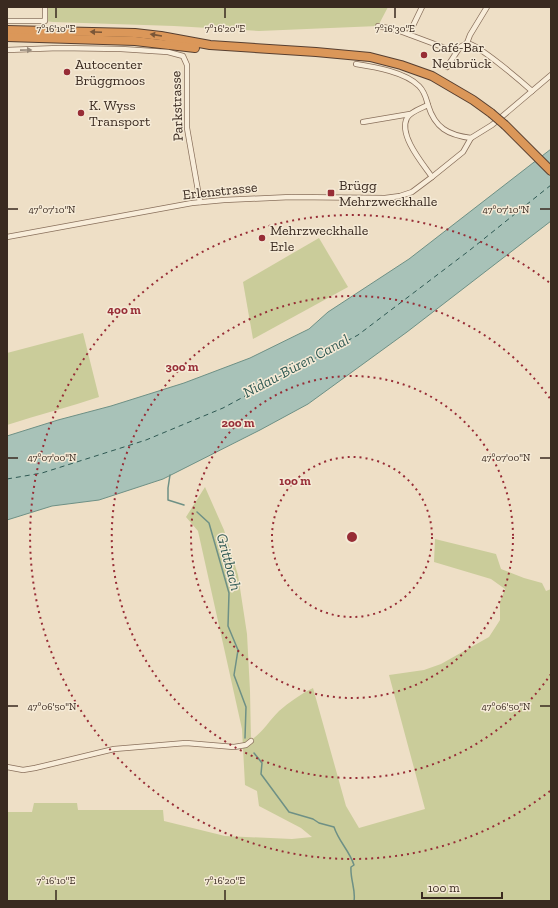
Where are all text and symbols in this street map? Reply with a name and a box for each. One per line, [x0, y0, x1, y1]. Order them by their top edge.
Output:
text: 7°16'10"E [37, 23, 76, 35]
text: 7°16'20"E [205, 23, 245, 35]
text: 7°16'30"E [375, 23, 415, 35]
one-way arrow [90, 28, 102, 35]
one-way arrow [150, 32, 162, 38]
place label: Café-Bar Neubrück [432, 39, 492, 72]
one-way arrow [20, 47, 33, 53]
marker: Café-Bar Neubrück [419, 50, 429, 60]
place label: Autocenter Brüggmoos [75, 56, 145, 89]
marker: Autocenter Brüggmoos [62, 67, 72, 77]
street label: Parkstrasse [167, 70, 187, 142]
place label: K. Wyss Transport [89, 97, 151, 130]
marker: K. Wyss Transport [76, 108, 86, 118]
place label: Brügg Mehrzweckhalle [339, 177, 438, 210]
street label: Erlenstrasse [182, 179, 259, 203]
marker: Brügg Mehrzweckhalle [326, 188, 336, 198]
text: 47°07'10"N [29, 204, 76, 216]
text: 47°07'10"N [483, 204, 530, 216]
place label: Mehrzweckhalle Erle [270, 222, 369, 255]
marker: Mehrzweckhalle Erle [257, 233, 267, 243]
text: 400 m [107, 303, 141, 317]
water label: Nidau-Büren Canal [240, 331, 352, 401]
text: 300 m [166, 360, 199, 374]
text: 200 m [221, 416, 255, 430]
text: 47°07'00"N [28, 452, 77, 464]
text: 47°07'00"N [482, 452, 531, 464]
text: 100 m [279, 474, 311, 488]
centre of rings [345, 530, 359, 544]
water label: Grittbach [213, 531, 245, 593]
text: 47°06'50"N [28, 701, 77, 713]
text: 47°06'50"N [482, 701, 531, 713]
scale bar [422, 874, 502, 900]
text: 7°16'10"E [37, 875, 76, 887]
text: 7°16'20"E [205, 875, 245, 887]
text: 100 m [428, 881, 460, 895]

